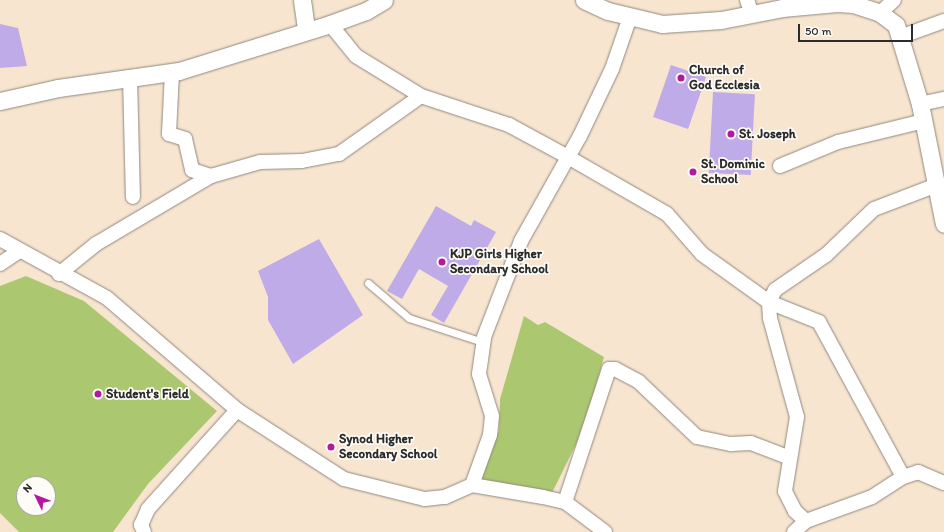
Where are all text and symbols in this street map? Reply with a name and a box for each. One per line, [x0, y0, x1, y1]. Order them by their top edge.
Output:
scale bar [800, 16, 915, 42]
text: 50 m [805, 24, 831, 38]
place label: Church of God Ecclesia [689, 63, 760, 94]
marker: Church of God Ecclesia [676, 73, 686, 83]
place label: St. Joseph [739, 126, 795, 142]
marker: St. Joseph [726, 129, 736, 139]
place label: St. Dominic School [701, 157, 765, 188]
marker: St. Dominic School [688, 167, 698, 177]
place label: KJP Girls Higher Secondary School [450, 247, 548, 278]
marker: KJP Girls Higher Secondary School [437, 257, 447, 267]
place label: Student's Field [106, 386, 189, 402]
marker: Student's Field [93, 389, 103, 399]
place label: Synod Higher Secondary School [339, 432, 437, 463]
marker: Synod Higher Secondary School [326, 442, 336, 452]
north arrow [16, 476, 56, 516]
text: N [20, 481, 35, 495]

